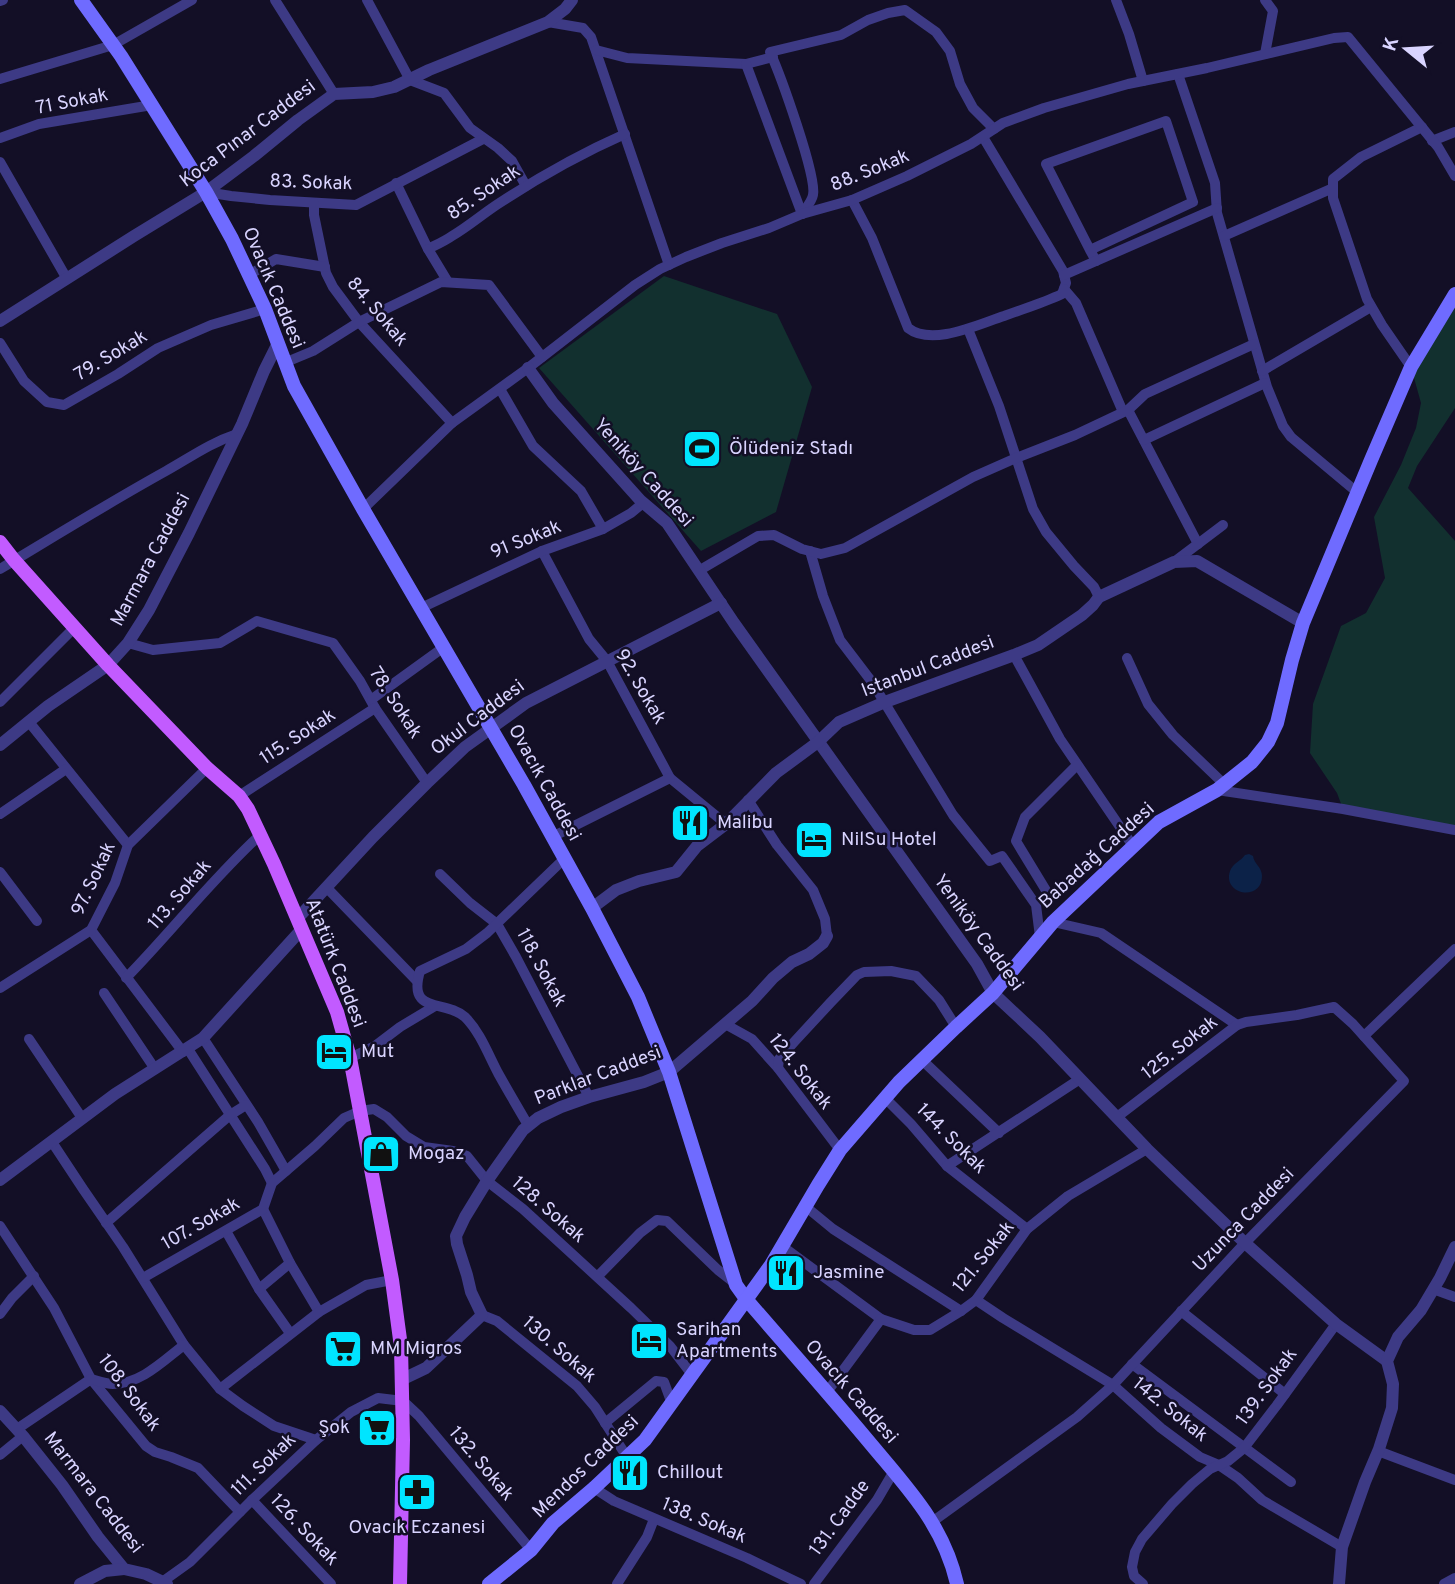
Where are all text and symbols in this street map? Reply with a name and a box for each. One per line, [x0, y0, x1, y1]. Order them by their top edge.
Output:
north arrow [1371, 14, 1441, 84]
text: K [1378, 34, 1405, 54]
street label: Koca Pınar Caddesi [175, 75, 321, 193]
street label: 71 Sokak [34, 83, 110, 121]
street label: 88. Sokak [827, 144, 913, 198]
street label: 85. Sokak [443, 160, 525, 226]
street label: 83. Sokak [269, 170, 353, 196]
street label: Ovacık Caddesi [237, 224, 309, 352]
street label: 84. Sokak [341, 272, 413, 352]
street label: 79. Sokak [70, 325, 152, 387]
street label: Yeniköy Caddesi [588, 414, 698, 532]
sports icon: Ölüdeniz Stadı [681, 428, 723, 470]
place label: Ölüdeniz Stadı [729, 436, 853, 461]
street label: Marmara Caddesi [106, 489, 196, 631]
street label: 91 Sokak [487, 515, 565, 565]
street label: Istanbul Caddesi [858, 631, 998, 703]
street label: 92. Sokak [609, 645, 671, 729]
street label: 78. Sokak [363, 663, 427, 743]
street label: Okul Caddesi [426, 675, 530, 761]
street label: 115. Sokak [255, 703, 341, 771]
street label: Ovacık Caddesi [502, 720, 586, 846]
street label: Babadağ Caddesi [1034, 798, 1160, 914]
restaurant icon: Malibu [669, 802, 711, 844]
place label: Malibu [717, 811, 773, 835]
hotel icon: NilSu Hotel [793, 819, 835, 861]
place label: NilSu Hotel [841, 828, 937, 852]
street label: 97. Sokak [66, 838, 122, 920]
street label: 113. Sokak [143, 855, 217, 935]
street label: Yeniköy Caddesi [928, 870, 1028, 996]
street label: Atatürk Caddesi [299, 895, 371, 1031]
street label: 118. Sokak [510, 924, 572, 1012]
street label: 125. Sokak [1137, 1011, 1223, 1085]
street label: 124. Sokak [763, 1029, 837, 1115]
hotel icon: Mut [313, 1031, 355, 1073]
place label: Mut [361, 1040, 394, 1064]
street label: Parklar Caddesi [531, 1041, 665, 1111]
street label: 144. Sokak [911, 1099, 991, 1179]
shop icon: Mogaz [360, 1133, 402, 1175]
place label: Mogaz [408, 1142, 465, 1166]
street label: Uzunca Caddesi [1188, 1163, 1300, 1277]
street label: 128. Sokak [506, 1171, 590, 1249]
street label: 107. Sokak [157, 1192, 245, 1256]
street label: 121. Sokak [948, 1216, 1020, 1298]
restaurant icon: Jasmine [765, 1252, 807, 1294]
place label: Jasmine [813, 1261, 884, 1285]
street label: 130. Sokak [517, 1311, 601, 1389]
place label: Sarihan Apartments [676, 1318, 777, 1364]
hotel icon: Sarihan Apartments [628, 1320, 670, 1362]
supermarket icon: MM Migros [322, 1328, 364, 1370]
street label: Ovacık Caddesi [799, 1335, 903, 1449]
place label: MM Migros [370, 1337, 462, 1361]
street label: 139. Sokak [1231, 1344, 1303, 1430]
street label: 108. Sokak [92, 1349, 166, 1437]
street label: 142. Sokak [1127, 1372, 1213, 1448]
supermarket icon: Şok [356, 1407, 398, 1449]
street label: Mendos Caddesi [528, 1410, 644, 1524]
place label: Şok [318, 1416, 350, 1440]
street label: 132. Sokak [443, 1422, 519, 1506]
street label: Marmara Caddesi [38, 1427, 148, 1559]
street label: 111. Sokak [226, 1428, 302, 1502]
restaurant icon: Chillout [609, 1452, 651, 1494]
place label: Chillout [657, 1461, 723, 1485]
pharmacy icon: Ovacık Eczanesi [396, 1471, 438, 1513]
street label: 131. Cadde [804, 1475, 876, 1561]
street label: 126. Sokak [264, 1489, 344, 1571]
street label: 138. Sokak [658, 1492, 750, 1550]
place label: Ovacık Eczanesi [349, 1516, 485, 1540]

